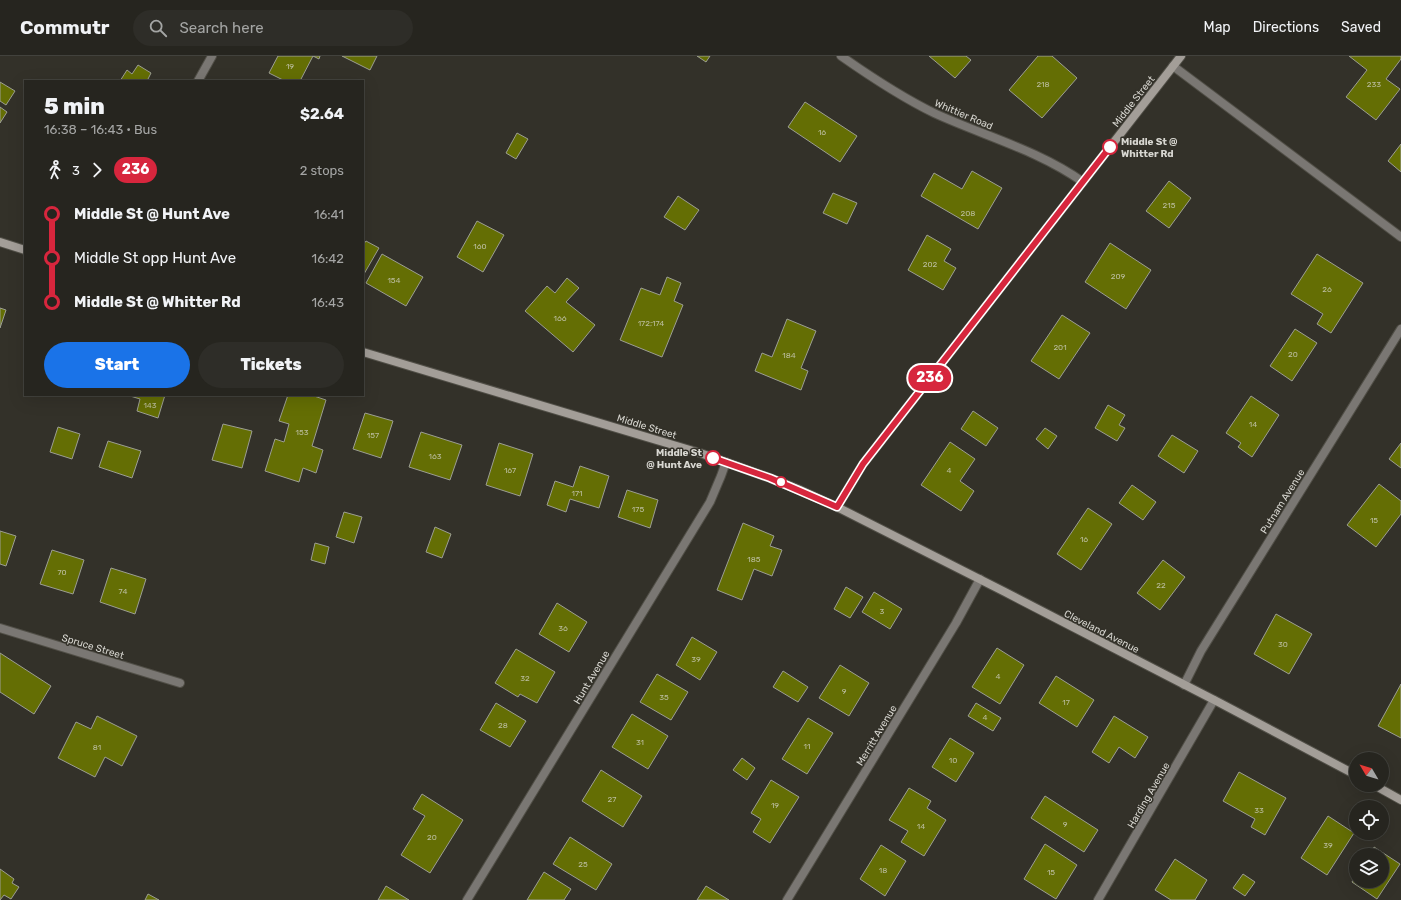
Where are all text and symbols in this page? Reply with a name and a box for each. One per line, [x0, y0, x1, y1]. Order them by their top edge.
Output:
search box [133, 10, 413, 46]
text: Commutr [20, 16, 109, 39]
icon: search [147, 17, 169, 39]
text: Search here [179, 19, 264, 37]
text: Map [1204, 19, 1231, 36]
text: Directions [1253, 19, 1319, 36]
text: Saved [1341, 19, 1381, 36]
house number: 19 [286, 62, 294, 71]
street label: Middle Street [1110, 74, 1158, 130]
house number: 218 [1036, 80, 1050, 89]
house number: 233 [1367, 80, 1381, 89]
text: 5 min [44, 93, 105, 120]
street label: Whittier Road [933, 97, 995, 133]
text: $2.64 [300, 105, 344, 123]
text: 16:38 – 16:43 · Bus [44, 122, 157, 137]
house number: 16 [818, 128, 826, 137]
place label: Middle St @ Whitter Rd [1121, 136, 1178, 160]
marker: Middle St @ Whitter Rd [1102, 139, 1118, 155]
icon: walk [44, 159, 66, 181]
icon: forward [86, 159, 108, 181]
text: 236 [122, 161, 149, 178]
text: 3 [72, 163, 80, 178]
text: 2 stops [300, 163, 344, 178]
house number: 215 [1163, 201, 1176, 210]
text: Middle St @ Hunt Ave [74, 205, 230, 223]
text: 16:41 [314, 207, 344, 222]
house number: 208 [961, 209, 975, 218]
house number: 160 [473, 242, 487, 251]
text: Middle St opp Hunt Ave [74, 249, 236, 267]
text: 16:42 [312, 251, 344, 266]
house number: 202 [923, 260, 938, 269]
house number: 209 [1111, 272, 1126, 281]
house number: 154 [387, 276, 401, 285]
house number: 26 [1322, 285, 1332, 294]
text: Middle St @ Whitter Rd [74, 293, 241, 311]
text: 16:43 [311, 295, 344, 310]
house number: 166 [553, 314, 567, 323]
house number: 172;174 [638, 319, 664, 328]
button: Start [44, 342, 190, 388]
button: Tickets [198, 342, 344, 388]
house number: 201 [1053, 343, 1067, 352]
house number: 20 [1288, 350, 1298, 359]
house number: 184 [782, 351, 796, 360]
line badge: 236 [907, 365, 953, 391]
text: 236 [916, 369, 944, 386]
house number: 143 [143, 401, 157, 410]
street label: Middle Street [615, 412, 678, 442]
house number: 14 [1249, 420, 1257, 429]
house number: 153 [296, 428, 309, 437]
house number: 157 [367, 431, 379, 440]
place label: Middle St @ Hunt Ave [646, 447, 702, 471]
marker: Middle St @ Hunt Ave [705, 450, 721, 466]
house number: 163 [428, 452, 442, 461]
house number: 167 [504, 466, 516, 475]
house number: 4 [947, 466, 952, 475]
street label: Putnam Avenue [1258, 467, 1308, 536]
unlabelled marker [775, 476, 787, 488]
house number: 171 [572, 489, 582, 498]
house number: 175 [632, 505, 644, 514]
house number: 15 [1370, 516, 1378, 525]
house number: 16 [1080, 535, 1088, 544]
house number: 185 [747, 555, 761, 564]
house number: 70 [57, 568, 67, 577]
house number: 22 [1156, 581, 1166, 590]
house number: 74 [119, 587, 127, 596]
house number: 3 [880, 607, 885, 616]
street label: Cleveland Avenue [1062, 608, 1141, 656]
house number: 36 [558, 624, 568, 633]
street label: Spruce Street [60, 632, 125, 662]
house number: 30 [1278, 640, 1288, 649]
street label: Hunt Avenue [571, 648, 613, 706]
house number: 39 [691, 655, 701, 664]
house number: 4 [996, 672, 1001, 681]
house number: 32 [520, 674, 530, 683]
house number: 9 [842, 687, 847, 696]
house number: 35 [659, 693, 669, 702]
house number: 17 [1062, 698, 1070, 707]
street label: Merritt Avenue [854, 703, 900, 768]
house number: 4 [983, 713, 988, 722]
house number: 28 [498, 721, 508, 730]
house number: 31 [636, 738, 644, 747]
house number: 11 [804, 742, 810, 751]
house number: 81 [93, 743, 101, 752]
north arrow [1349, 752, 1389, 792]
map controls [1349, 752, 1389, 888]
house number: 10 [949, 756, 957, 765]
street label: Harding Avenue [1125, 760, 1173, 831]
house number: 27 [608, 795, 616, 804]
button: locate [1349, 800, 1389, 840]
house number: 19 [771, 801, 779, 810]
house number: 33 [1254, 806, 1264, 815]
house number: 9 [1063, 820, 1068, 829]
house number: 14 [917, 822, 925, 831]
house number: 20 [427, 833, 437, 842]
house number: 39 [1323, 841, 1333, 850]
button: layers [1349, 848, 1389, 888]
house number: 25 [578, 860, 588, 869]
house number: 18 [879, 866, 887, 875]
house number: 15 [1047, 868, 1055, 877]

